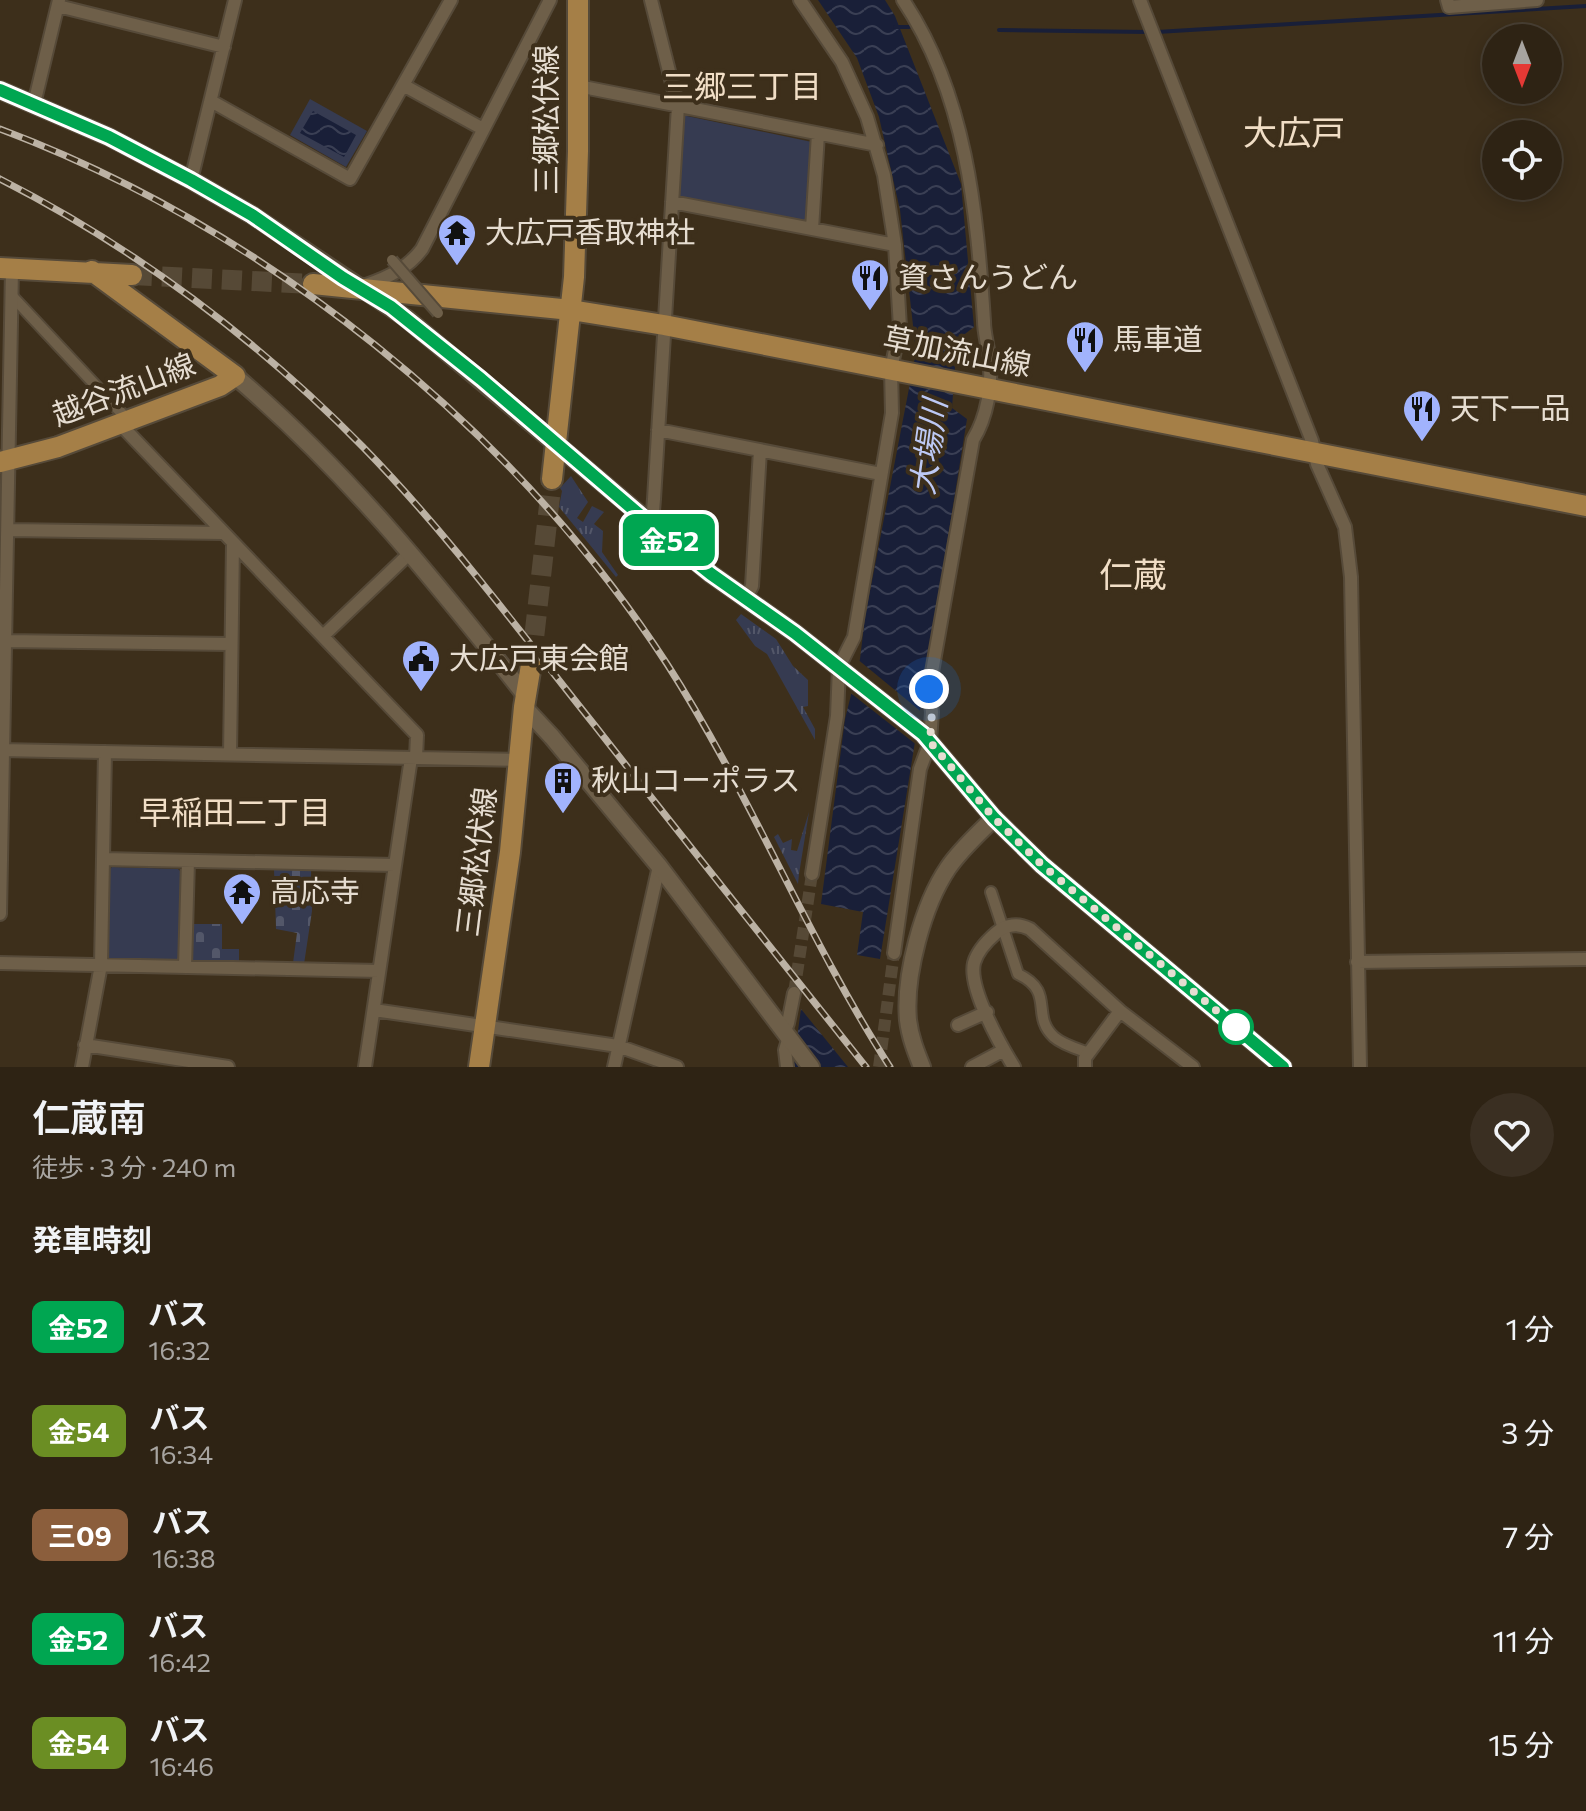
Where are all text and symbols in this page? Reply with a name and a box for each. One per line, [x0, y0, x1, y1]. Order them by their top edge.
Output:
north arrow [1482, 24, 1562, 104]
map controls [1482, 24, 1562, 200]
street label: 三郷松伏線 [526, 45, 563, 195]
district label: 三郷三丁目 [662, 65, 822, 105]
district label: 大広戸 [1243, 110, 1345, 152]
button: locate [1482, 120, 1562, 200]
temple icon: 大広戸香取神社 [436, 212, 478, 267]
place label: 大広戸香取神社 [485, 212, 695, 249]
restaurant icon: 資さんうどん [849, 257, 891, 312]
place label: 資さんうどん [898, 257, 1078, 294]
street label: 草加流山線 [880, 317, 1035, 382]
restaurant icon: 馬車道 [1064, 319, 1106, 374]
place label: 馬車道 [1113, 319, 1203, 356]
street label: 越谷流山線 [46, 344, 200, 432]
restaurant icon: 天下一品 [1401, 388, 1443, 443]
place label: 天下一品 [1450, 388, 1570, 425]
water label: 大場川 [901, 393, 954, 497]
line badge: 金52 [623, 514, 715, 566]
text: 金52 [639, 523, 699, 557]
district label: 仁蔵 [1099, 552, 1167, 594]
public building icon: 大広戸東会館 [400, 638, 442, 693]
place label: 大広戸東会館 [449, 638, 629, 675]
your location [909, 669, 949, 709]
building icon: 秋山コーポラス [542, 760, 584, 815]
place label: 秋山コーポラス [591, 760, 800, 797]
street label: 三郷松伏線 [447, 785, 502, 938]
district label: 早稲田二丁目 [139, 791, 331, 831]
temple icon: 高応寺 [221, 871, 263, 926]
place label: 高応寺 [270, 871, 360, 908]
unlabelled marker [1219, 1010, 1253, 1044]
text: 仁蔵南 [32, 1093, 146, 1140]
button: heart [1470, 1093, 1554, 1177]
text: 徒歩 · 3 分 · 240 m [32, 1151, 236, 1182]
text: 発車時刻 [32, 1220, 152, 1257]
text: バス [148, 1294, 208, 1331]
text: 1 分 [1505, 1309, 1554, 1346]
text: 金52 [48, 1310, 108, 1344]
text: 16:32 [148, 1334, 210, 1365]
text: バス [150, 1398, 210, 1435]
text: 3 分 [1501, 1413, 1554, 1450]
text: 金54 [48, 1414, 110, 1448]
text: 16:34 [150, 1438, 213, 1469]
text: バス [152, 1502, 212, 1539]
text: 7 分 [1502, 1517, 1554, 1554]
text: 三09 [48, 1518, 112, 1552]
text: 16:38 [152, 1542, 216, 1573]
text: バス [148, 1606, 208, 1643]
text: 11 分 [1493, 1621, 1554, 1658]
text: 金52 [48, 1622, 108, 1656]
text: 16:42 [148, 1646, 211, 1677]
text: バス [150, 1710, 210, 1747]
text: 15 分 [1488, 1725, 1554, 1762]
text: 金54 [48, 1726, 110, 1760]
text: 16:46 [150, 1750, 214, 1781]

